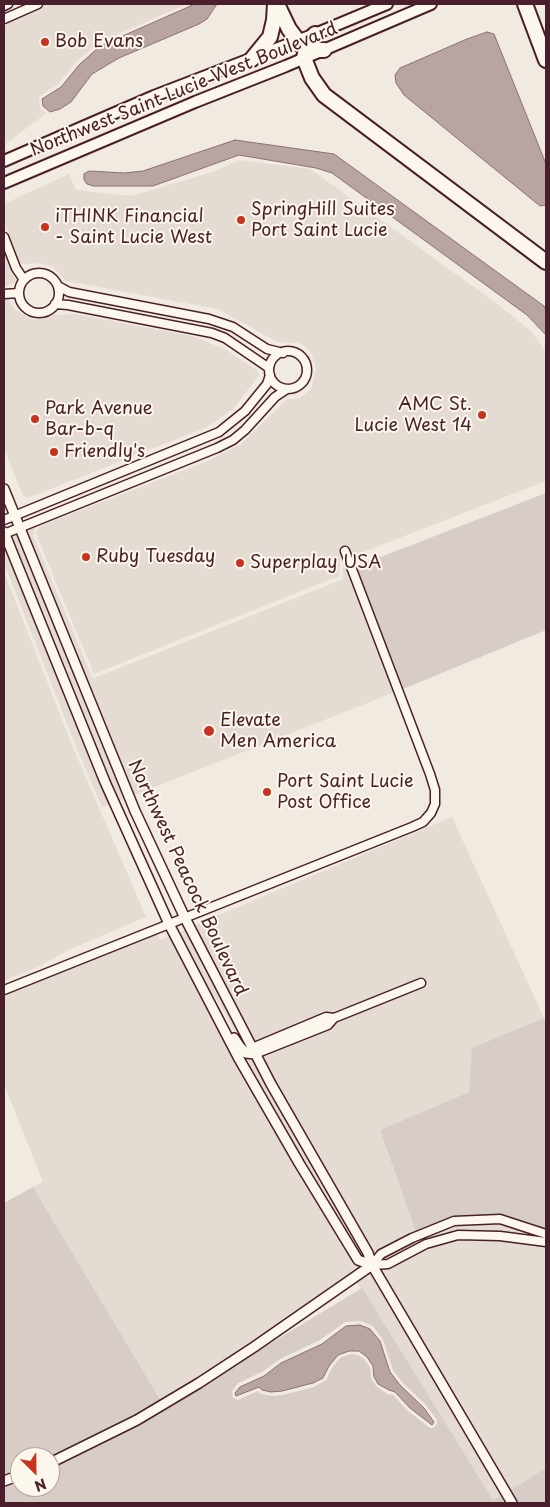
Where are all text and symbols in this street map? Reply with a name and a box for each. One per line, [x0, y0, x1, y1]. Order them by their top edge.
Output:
street label: Northwest Saint Lucie West Boulevard [27, 18, 341, 162]
place label: Bob Evans [55, 31, 143, 53]
marker: Bob Evans [39, 36, 51, 48]
place label: SpringHill Suites Port Saint Lucie [251, 199, 395, 242]
place label: iTHINK Financial - Saint Lucie West [55, 206, 212, 248]
marker: SpringHill Suites Port Saint Lucie [235, 214, 247, 226]
marker: iTHINK Financial - Saint Lucie West [39, 221, 51, 233]
place label: AMC St. Lucie West 14 [355, 394, 472, 436]
place label: Park Avenue Bar-b-q [45, 398, 153, 440]
marker: AMC St. Lucie West 14 [476, 409, 488, 421]
marker: Park Avenue Bar-b-q [29, 413, 41, 425]
place label: Friendly's [64, 441, 145, 463]
marker: Friendly's [48, 446, 60, 458]
place label: Ruby Tuesday [96, 546, 215, 568]
marker: Ruby Tuesday [80, 551, 92, 563]
place label: Superplay USA [250, 552, 381, 574]
marker: Superplay USA [234, 557, 246, 569]
place label: Elevate Men America [220, 710, 336, 752]
marker: Elevate Men America [202, 724, 216, 738]
street label: Northwest Peacock Boulevard [123, 757, 251, 999]
place label: Port Saint Lucie Post Office [277, 771, 414, 814]
marker: Port Saint Lucie Post Office [261, 786, 273, 798]
north arrow [10, 1447, 60, 1497]
text: N [31, 1474, 50, 1497]

